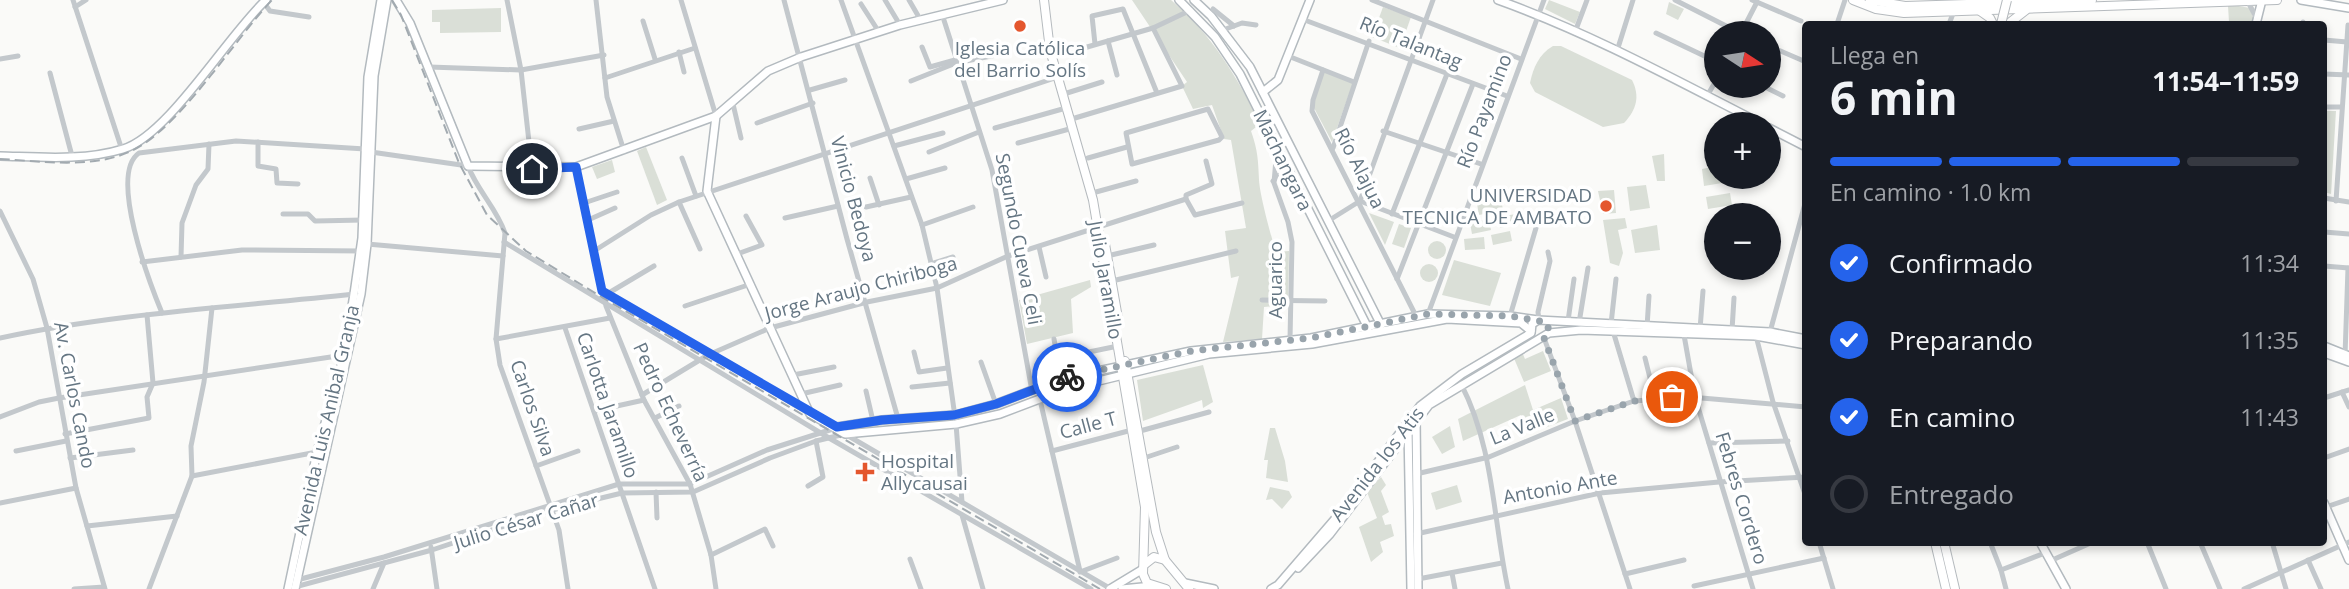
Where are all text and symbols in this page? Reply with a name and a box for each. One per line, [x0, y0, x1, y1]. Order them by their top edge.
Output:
street label: Río Talantag [1356, 10, 1466, 74]
marker: Iglesia Católica del Barrio Solís [1012, 18, 1028, 34]
north arrow [1704, 21, 1782, 98]
map controls [1704, 21, 1781, 280]
place label: Iglesia Católica del Barrio Solís [954, 35, 1086, 83]
text: Llega en [1830, 39, 1919, 71]
street label: Río Payamino [1450, 50, 1518, 172]
text: 11:54–11:59 [2152, 63, 2299, 99]
text: 6 min [1830, 66, 1958, 128]
street label: Machangara [1247, 105, 1319, 215]
button: + [1704, 112, 1781, 189]
street label: Río Alajua [1329, 123, 1391, 213]
street label: Vinicio Bedoya [825, 133, 883, 265]
pin [502, 139, 562, 199]
icon: home [513, 150, 551, 188]
street label: Segundo Cueva Celi [990, 151, 1048, 327]
text: En camino · 1.0 km [1830, 176, 2031, 208]
place label: UNIVERSIDAD TECNICA DE AMBATO [1403, 182, 1592, 230]
marker: UNIVERSIDAD TECNICA DE AMBATO [1598, 198, 1614, 214]
button: − [1704, 203, 1781, 280]
street label: Julio Jaramillo [1082, 217, 1129, 341]
street label: Aguarico [1262, 241, 1288, 319]
icon: check [1830, 244, 1868, 282]
text: Confirmado [1889, 245, 2033, 281]
text: 11:34 [2240, 247, 2299, 279]
street label: Jorge Araujo Chiriboga [760, 250, 960, 327]
street label: Avenida Luis Anibal Granja [287, 302, 365, 538]
street label: Av. Carlos Cando [48, 319, 102, 471]
icon: check [1830, 321, 1868, 359]
text: Preparando [1889, 322, 2033, 358]
text: 11:35 [2240, 324, 2299, 356]
street label: Carlotta Jaramillo [571, 328, 645, 482]
street label: Pedro Echeverría [627, 338, 715, 486]
courier [1032, 342, 1102, 412]
street label: Carlos Silva [504, 356, 562, 460]
icon: bike [1048, 358, 1086, 396]
pin [1642, 367, 1702, 427]
icon: bag [1653, 378, 1691, 416]
icon: check [1830, 398, 1868, 436]
text: En camino [1889, 399, 2015, 435]
street label: Avenida los Atis [1324, 401, 1430, 527]
street label: La Valle [1486, 401, 1558, 451]
text: 11:43 [2240, 401, 2299, 433]
street label: Calle T [1057, 405, 1120, 445]
street label: Febres Cordero [1710, 429, 1774, 567]
place label: Hospital Allycausai [881, 448, 968, 496]
marker: Hospital Allycausai [855, 462, 875, 482]
street label: Antonio Ante [1501, 464, 1619, 510]
text: Entregado [1889, 476, 2014, 512]
street label: Julio César Cañar [448, 487, 602, 556]

